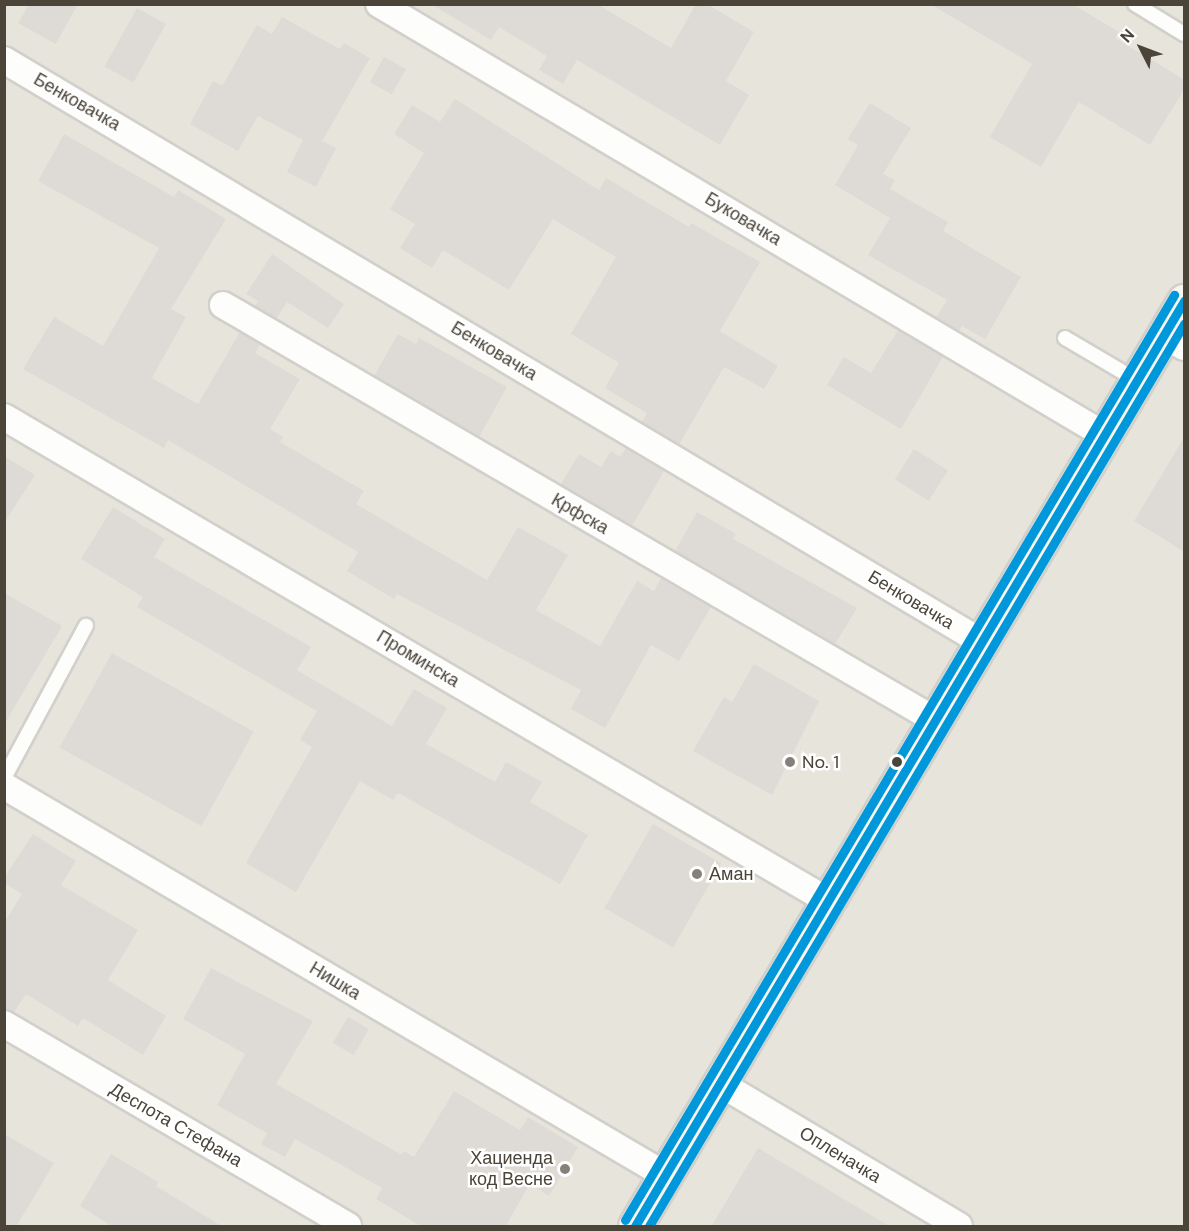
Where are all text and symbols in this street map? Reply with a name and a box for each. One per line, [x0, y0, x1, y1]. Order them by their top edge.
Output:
north arrow [1111, 18, 1171, 78]
text: N [1116, 24, 1139, 47]
street label: Бенковачка [30, 69, 124, 135]
street label: Буковачка [701, 188, 785, 250]
street label: Бенковачка [447, 317, 541, 385]
street label: Крфска [547, 489, 613, 539]
street label: Бенковачка [864, 566, 958, 634]
street label: Проминска [373, 626, 463, 692]
place label: No. 1 [802, 751, 839, 773]
marker: No. 1 [783, 755, 797, 769]
unlabelled marker [891, 756, 903, 768]
place label: Аман [709, 863, 753, 885]
marker: Аман [690, 867, 704, 881]
street label: Нишка [306, 957, 364, 1005]
street label: Деспота Стефана [106, 1078, 246, 1172]
street label: Опленачка [795, 1122, 885, 1188]
place label: Хациенда код Весне [469, 1148, 553, 1190]
marker: Хациенда код Весне [558, 1162, 572, 1176]

